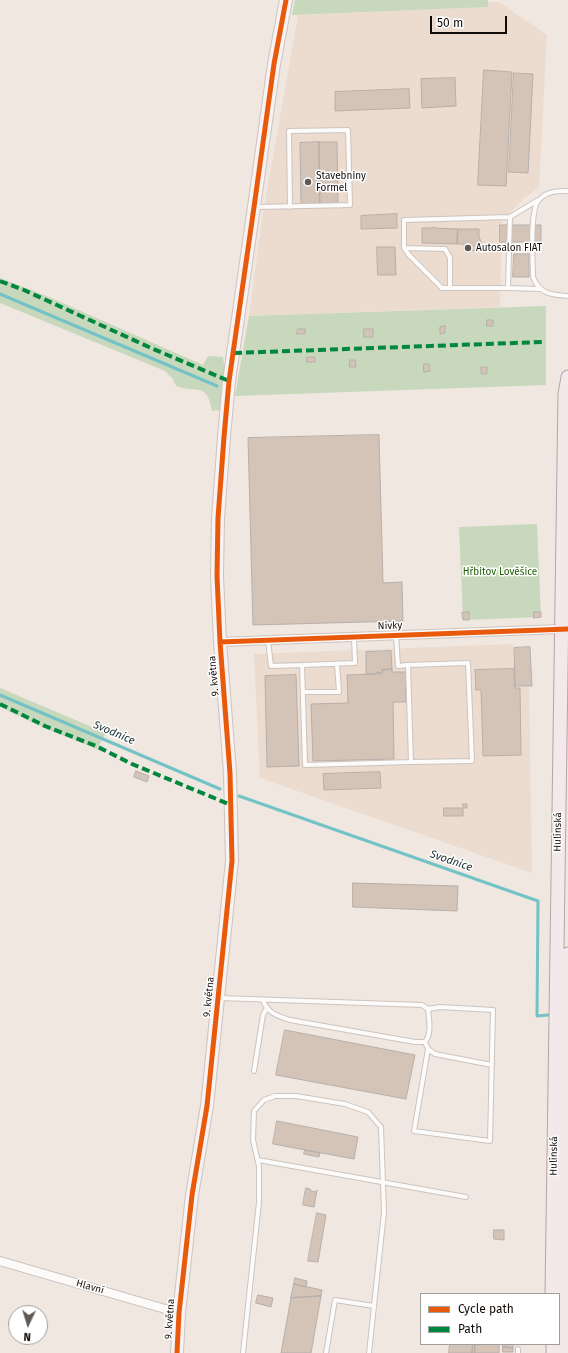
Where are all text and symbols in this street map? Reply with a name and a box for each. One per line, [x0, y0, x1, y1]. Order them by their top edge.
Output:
scale bar [432, 8, 509, 34]
text: 50 m [437, 16, 463, 30]
place label: Stavebniny Formel [316, 170, 366, 194]
marker: Stavebniny Formel [303, 177, 313, 187]
place label: Autosalon FIAT [476, 242, 542, 254]
marker: Autosalon FIAT [463, 243, 473, 253]
park label: Hřbitov Lověšice [463, 566, 537, 578]
street label: Nivky [377, 620, 403, 632]
street label: 9. května [206, 655, 222, 697]
water label: Svodnice [91, 718, 137, 748]
street label: Hulínská [552, 812, 564, 852]
water label: Svodnice [428, 848, 474, 874]
street label: 9. května [201, 976, 217, 1018]
street label: Hulínská [548, 1136, 560, 1176]
street label: Hlavní [75, 1277, 105, 1297]
legend [420, 1293, 560, 1345]
street label: 9. května [163, 1298, 177, 1340]
text: Cycle path [458, 1302, 514, 1316]
north arrow [8, 1305, 48, 1345]
text: Path [458, 1322, 482, 1336]
text: N [23, 1330, 31, 1343]

